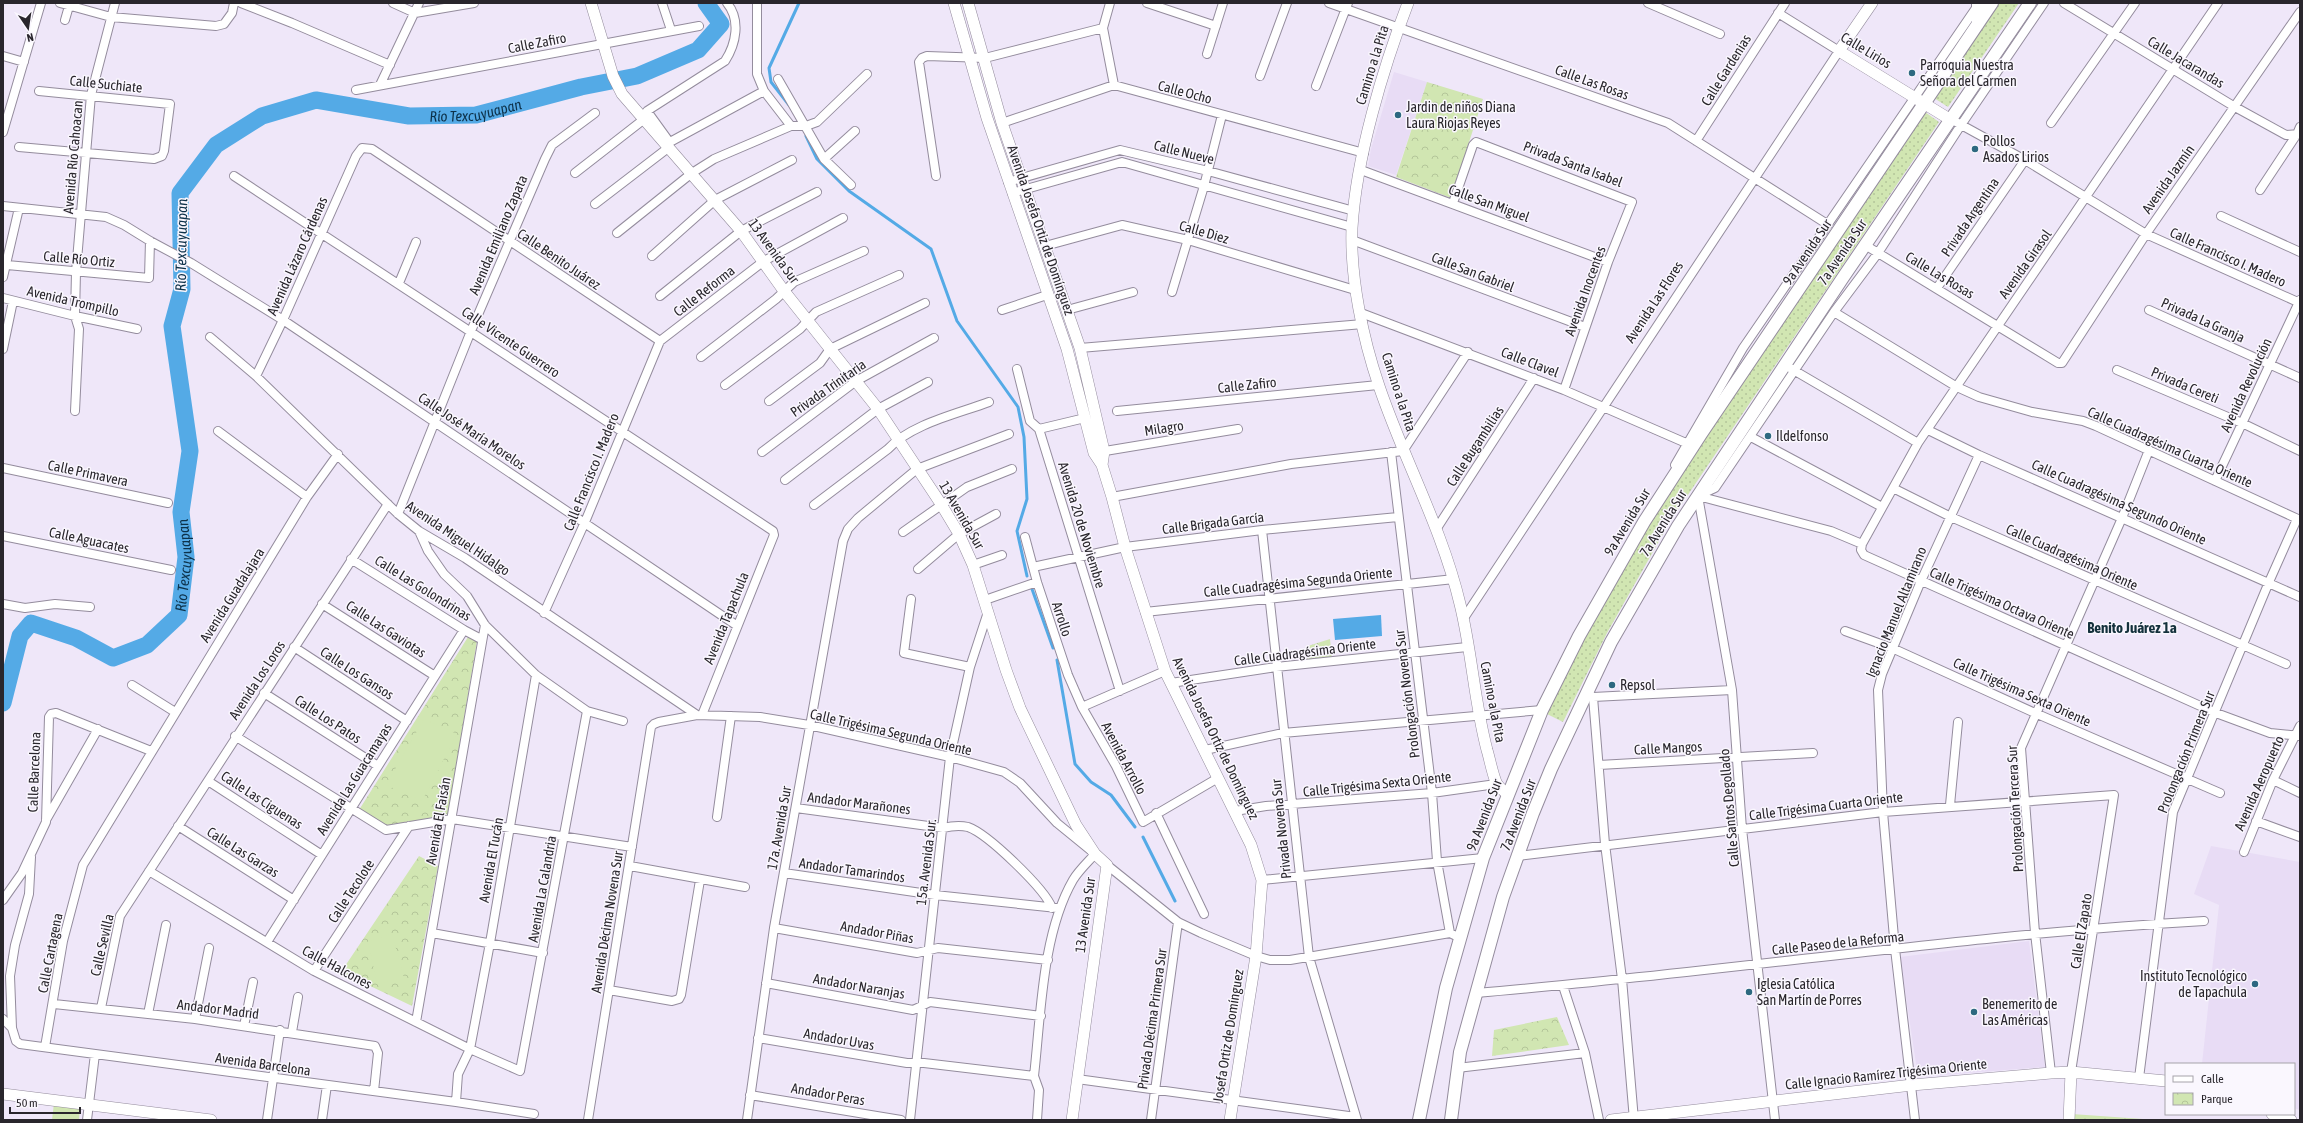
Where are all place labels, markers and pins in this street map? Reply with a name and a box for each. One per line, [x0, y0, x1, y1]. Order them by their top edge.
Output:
place label: Parroquia Nuestra Señora del Carmen [1920, 57, 2017, 89]
marker: Parroquia Nuestra Señora del Carmen [1907, 68, 1917, 78]
place label: Jardin de niños Diana Laura Riojas Reyes [1406, 99, 1516, 131]
marker: Jardin de niños Diana Laura Riojas Reyes [1393, 110, 1403, 120]
place label: Pollos Asados Lirios [1983, 133, 2049, 165]
marker: Pollos Asados Lirios [1970, 144, 1980, 154]
place label: Ildelfonso [1776, 428, 1829, 444]
marker: Ildelfonso [1763, 431, 1773, 441]
place label: Repsol [1620, 677, 1656, 693]
marker: Repsol [1607, 680, 1617, 690]
place label: Instituto Tecnológico de Tapachula [2140, 968, 2247, 1000]
place label: Iglesia Católica San Martín de Porres [1757, 976, 1862, 1008]
marker: Instituto Tecnológico de Tapachula [2250, 979, 2260, 989]
marker: Iglesia Católica San Martín de Porres [1744, 987, 1754, 997]
place label: Benemerito de Las Américas [1982, 996, 2057, 1028]
marker: Benemerito de Las Américas [1969, 1007, 1979, 1017]

